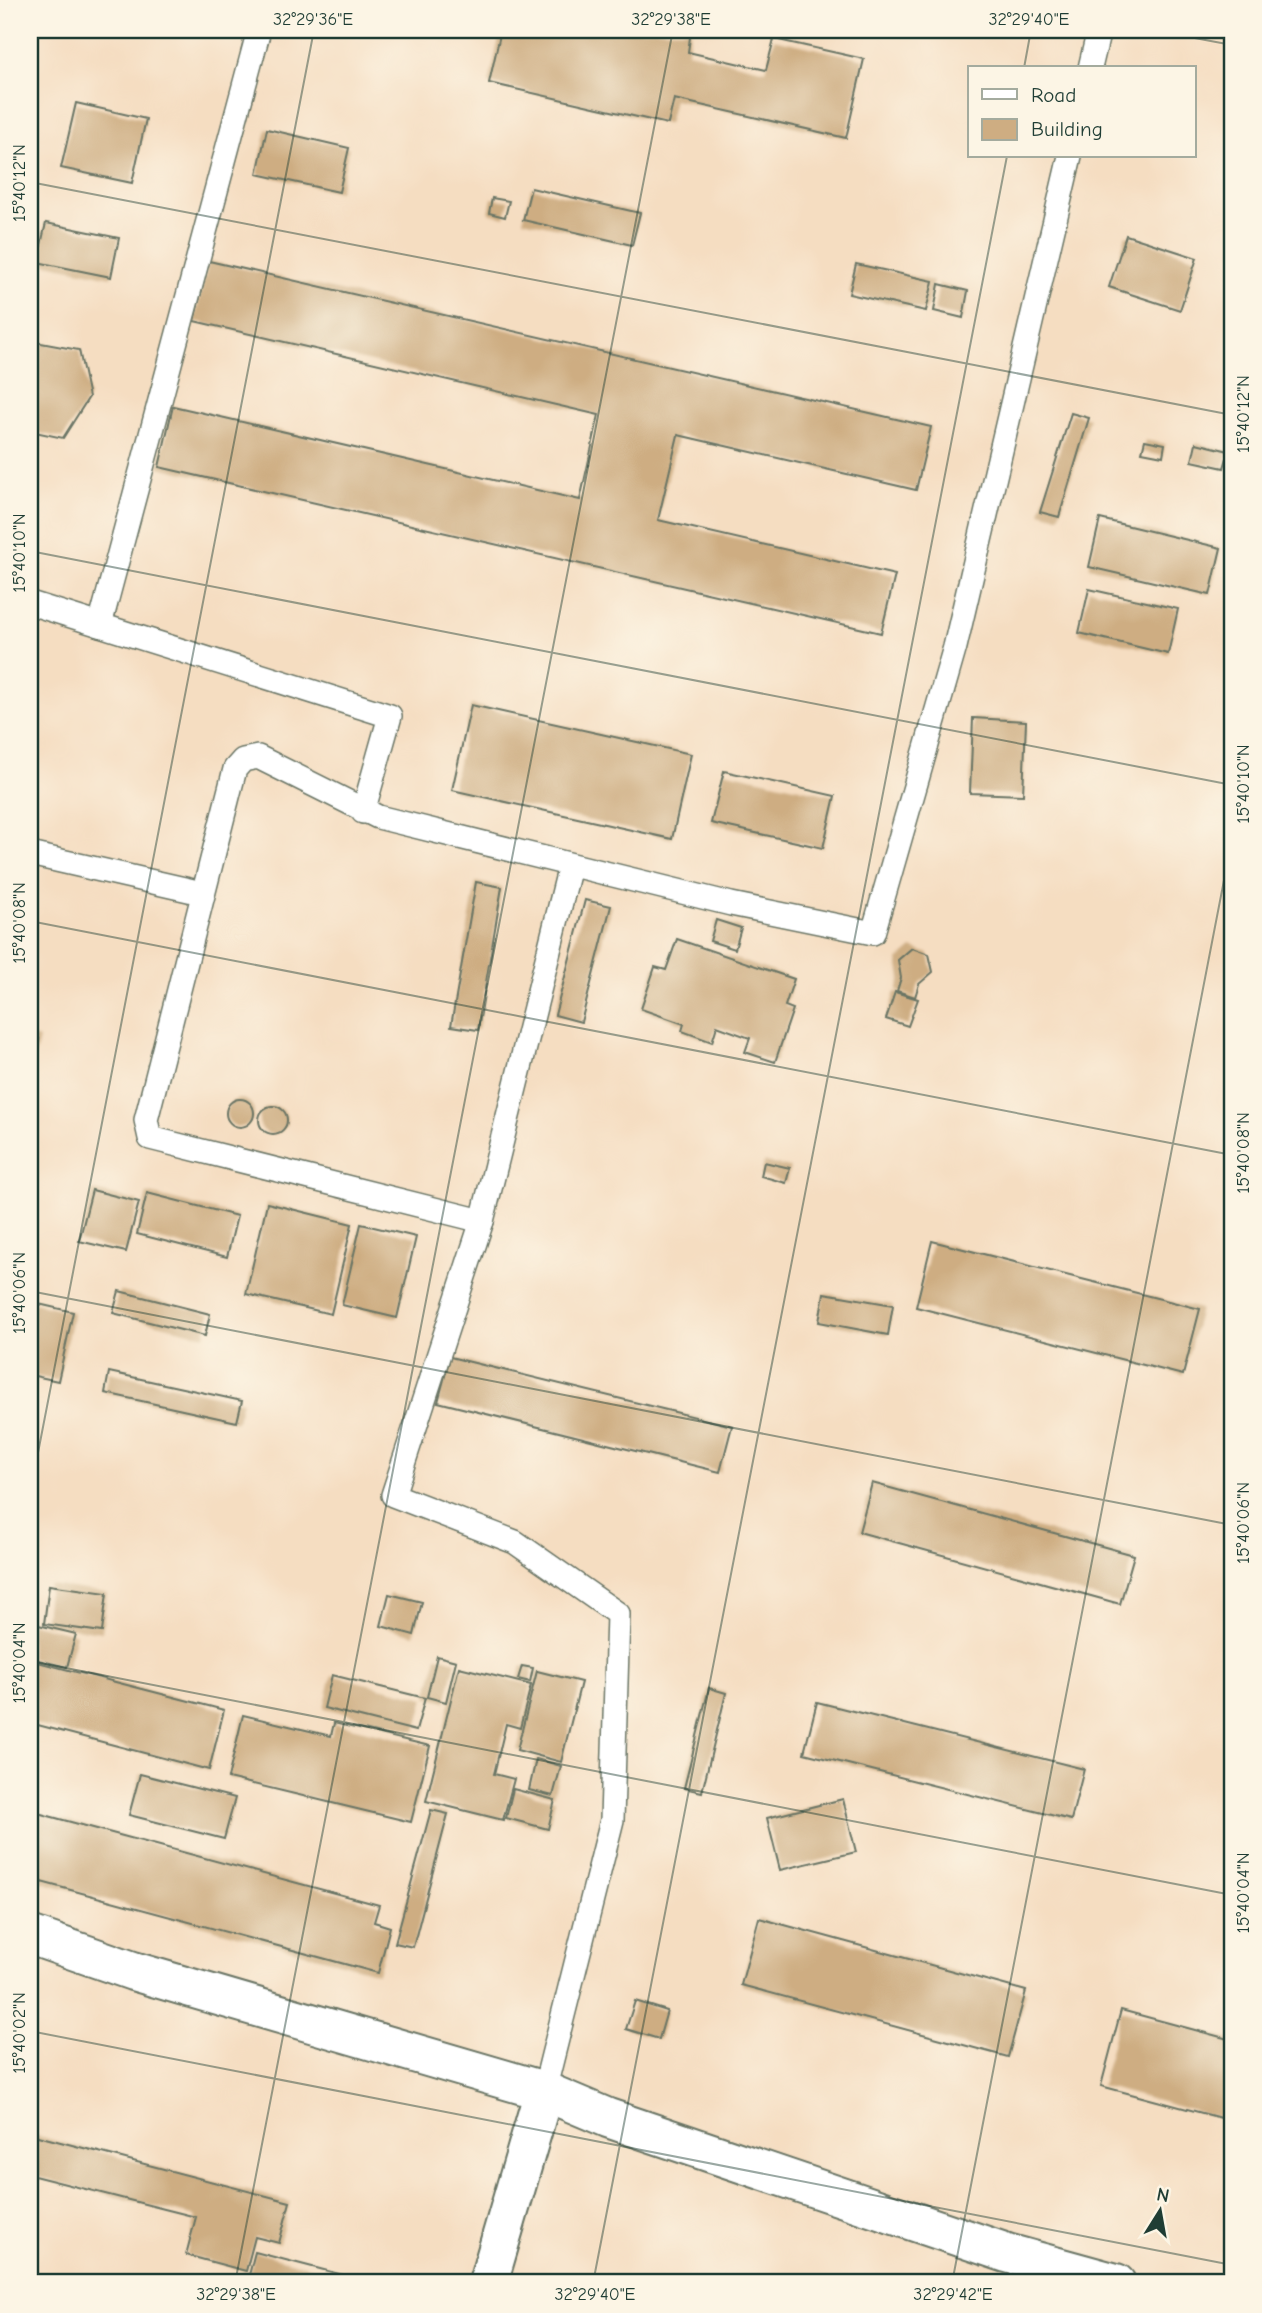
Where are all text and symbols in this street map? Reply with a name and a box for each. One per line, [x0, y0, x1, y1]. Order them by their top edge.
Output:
text: 32°29'36"E [273, 9, 353, 30]
text: 32°29'38"E [631, 9, 711, 30]
text: 32°29'40"E [989, 9, 1070, 30]
legend [968, 66, 1196, 158]
text: Road [1031, 83, 1076, 107]
text: Building [1031, 117, 1103, 141]
text: 15°40'12"N [9, 144, 30, 222]
text: 15°40'12"N [1233, 375, 1254, 453]
text: 15°40'10"N [9, 513, 30, 593]
text: 15°40'10"N [1233, 744, 1254, 824]
text: 15°40'08"N [9, 882, 30, 964]
text: 15°40'08"N [1233, 1112, 1254, 1194]
text: 15°40'06"N [9, 1252, 30, 1334]
text: 15°40'06"N [1233, 1482, 1254, 1564]
text: 15°40'04"N [9, 1623, 30, 1704]
text: 15°40'04"N [1233, 1853, 1254, 1934]
text: 15°40'02"N [9, 1992, 30, 2074]
north arrow [1126, 2176, 1196, 2246]
text: N [1155, 2183, 1171, 2207]
text: 32°29'38"E [196, 2284, 276, 2305]
text: 32°29'40"E [555, 2284, 636, 2305]
text: 32°29'42"E [913, 2284, 993, 2305]

